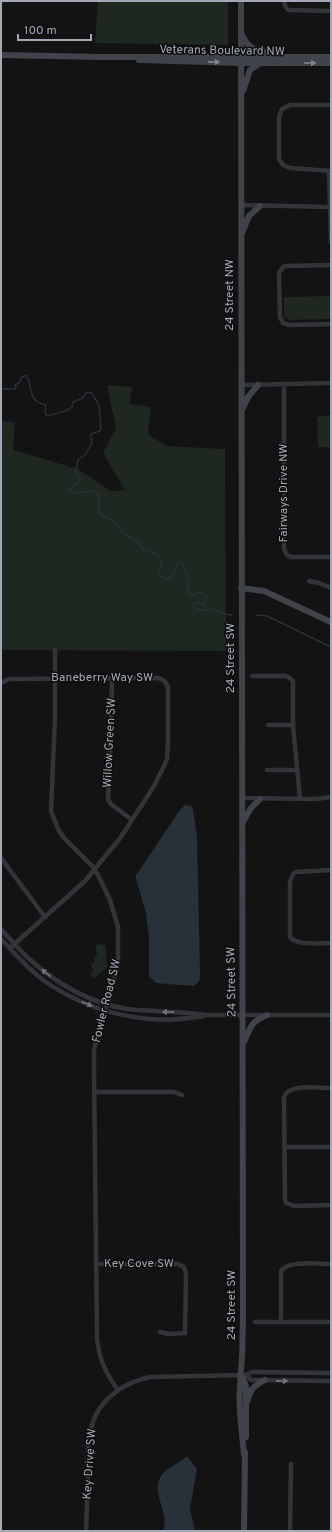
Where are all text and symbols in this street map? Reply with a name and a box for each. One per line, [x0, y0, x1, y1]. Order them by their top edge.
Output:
scale bar [18, 16, 91, 42]
text: 100 m [24, 23, 57, 39]
street label: Veterans Boulevard NW [159, 42, 285, 60]
one-way arrow [208, 59, 220, 66]
one-way arrow [304, 60, 317, 66]
street label: 24 Street NW [222, 259, 238, 331]
street label: Fairways Drive NW [276, 444, 292, 542]
street label: 24 Street SW [223, 623, 239, 693]
street label: Baneberry Way SW [51, 670, 153, 686]
street label: Willow Green SW [100, 698, 120, 788]
street label: 24 Street SW [223, 947, 241, 1017]
street label: Fowler Road SW [89, 957, 125, 1045]
one-way arrow [41, 969, 52, 977]
one-way arrow [81, 1002, 93, 1008]
one-way arrow [162, 1008, 174, 1015]
street label: Key Cove SW [104, 1256, 174, 1272]
street label: 24 Street SW [224, 1270, 240, 1340]
one-way arrow [276, 1378, 289, 1384]
street label: Key Drive SW [80, 1428, 100, 1500]

